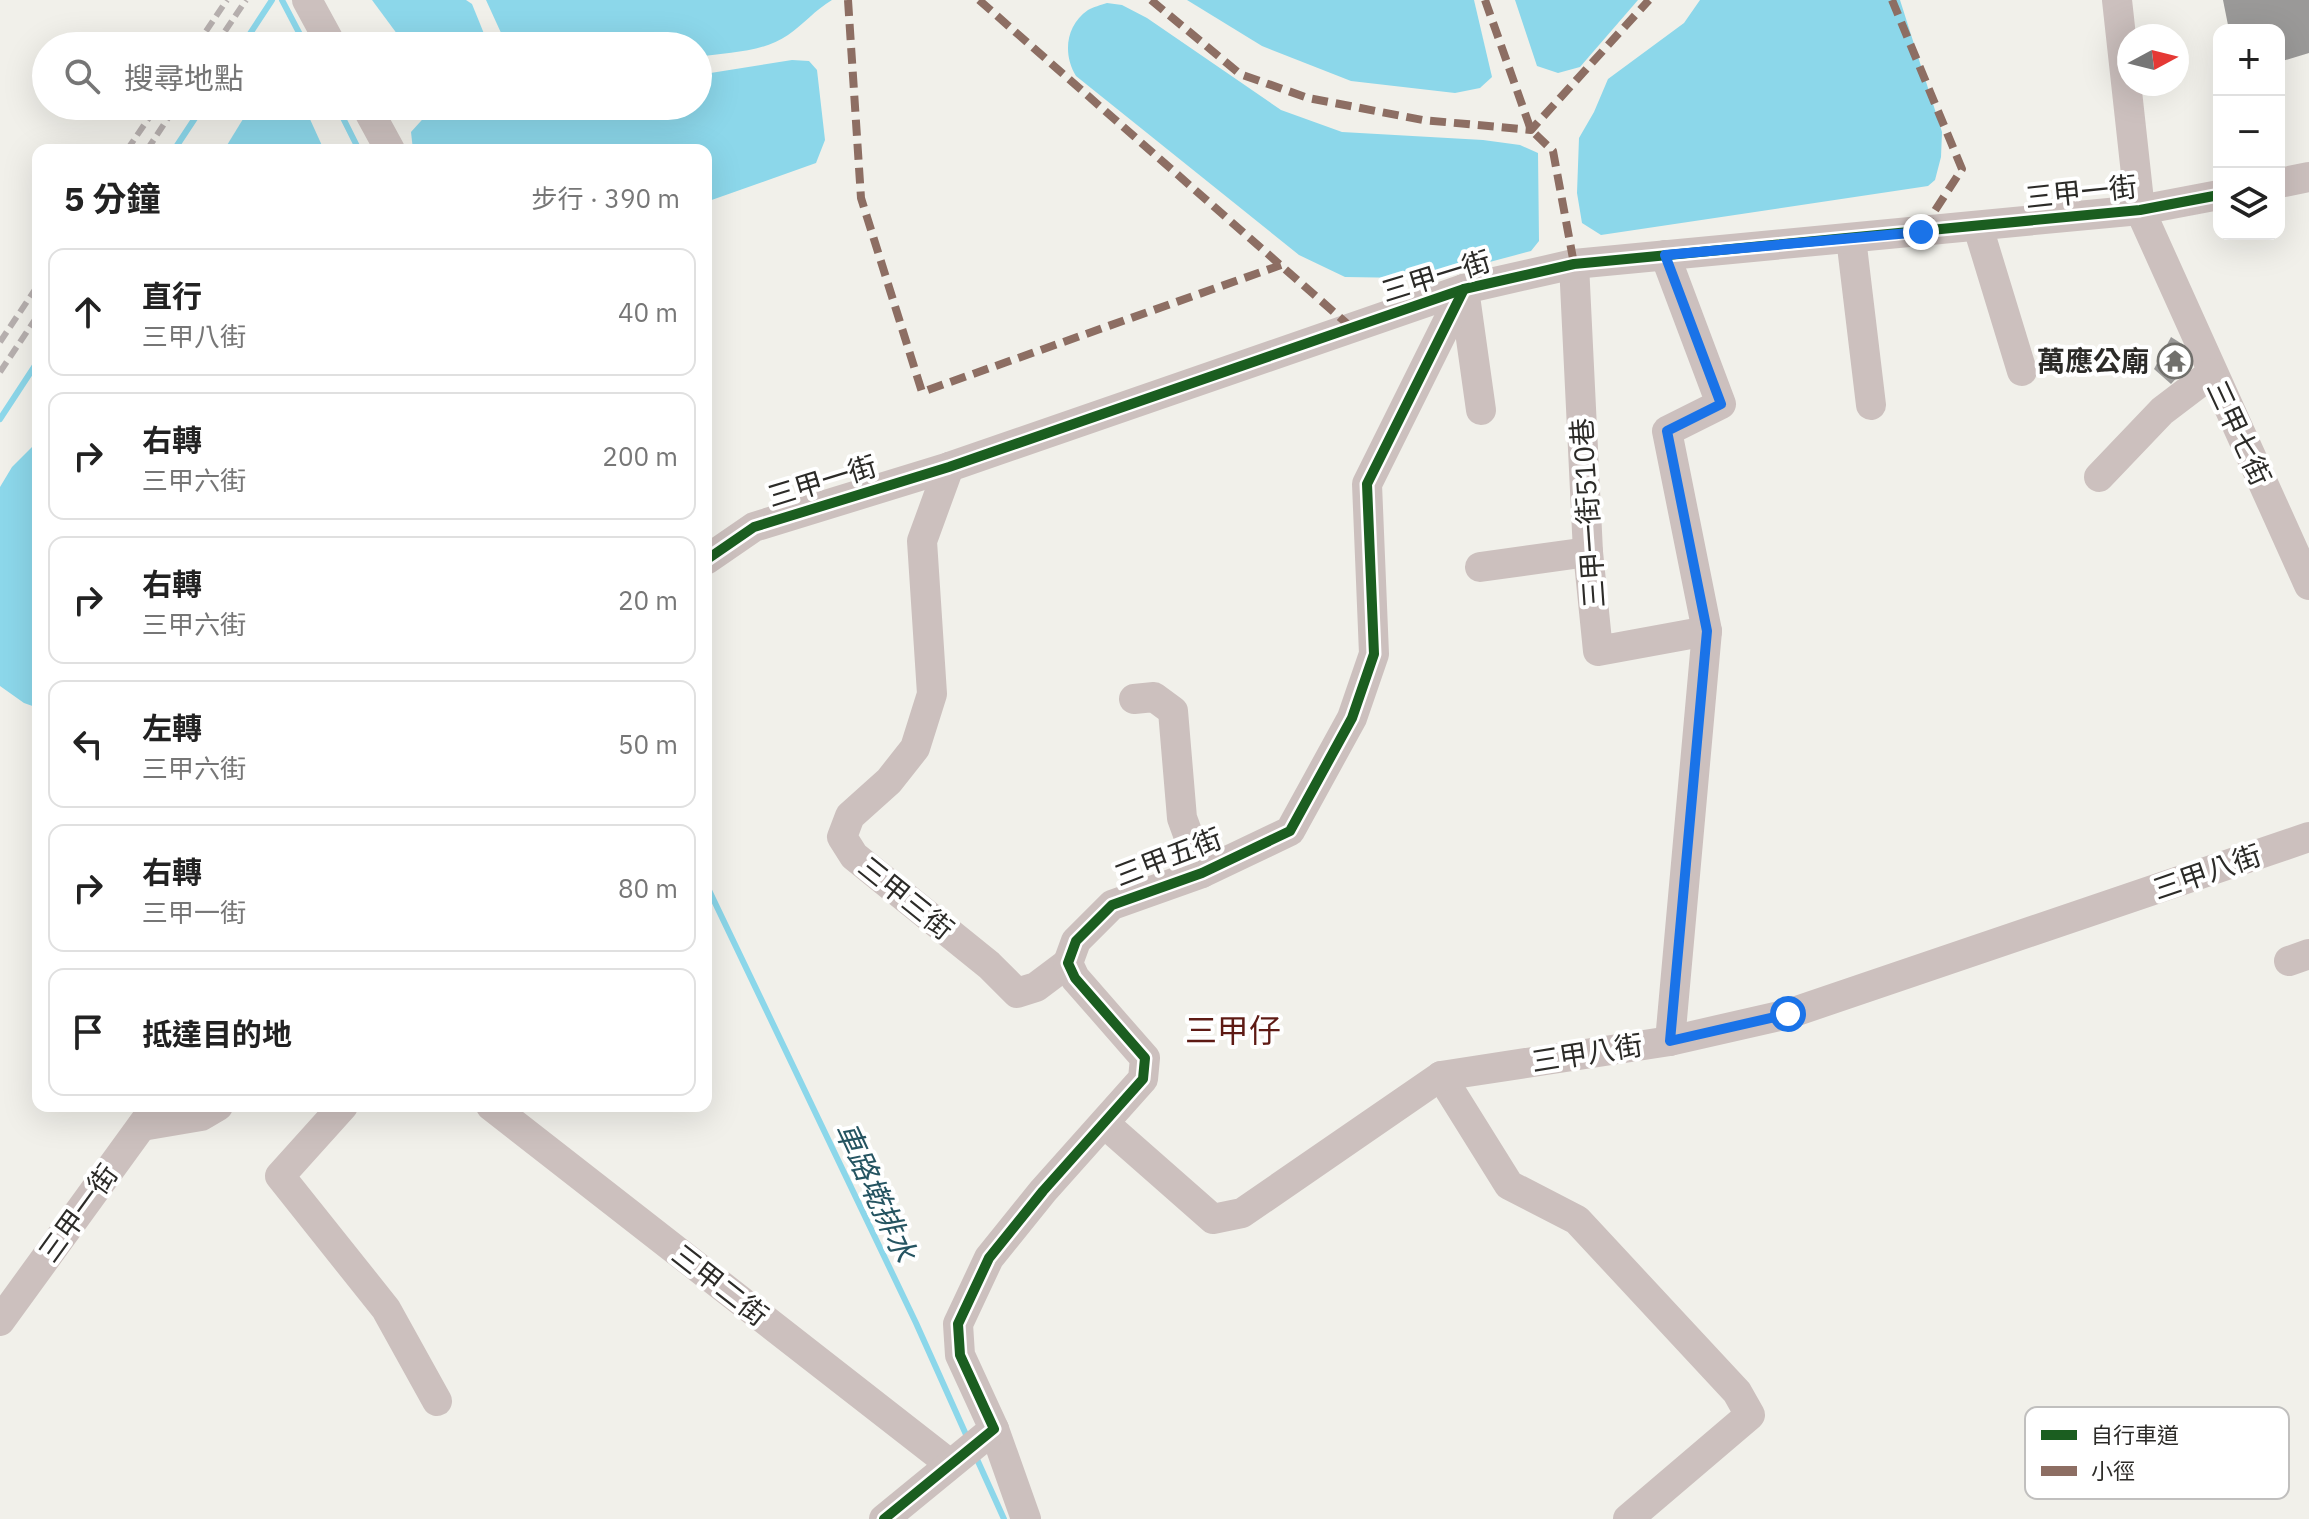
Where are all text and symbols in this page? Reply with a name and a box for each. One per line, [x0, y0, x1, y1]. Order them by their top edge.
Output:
north arrow [2117, 24, 2189, 96]
map controls [2213, 24, 2285, 240]
button: + [2213, 24, 2285, 96]
search box [32, 32, 712, 120]
icon: search [60, 54, 104, 98]
text: 搜尋地點 [124, 58, 244, 97]
button: − [2213, 96, 2285, 168]
street label: 三甲一街 [2023, 167, 2139, 216]
button: layers [2213, 168, 2285, 240]
text: 5 分鐘 [64, 176, 160, 220]
text: 步行 · 390 m [532, 181, 680, 215]
route end [1903, 214, 1939, 250]
street label: 三甲一街 [1377, 241, 1495, 310]
text: 直行 [142, 276, 202, 315]
icon: ahead [66, 290, 110, 334]
text: 40 m [618, 295, 678, 329]
text: 三甲八街 [142, 319, 246, 353]
place label: 萬應公廟 [2037, 342, 2149, 379]
temple icon: 萬應公廟 [2156, 342, 2194, 380]
street label: 三甲七街 [2199, 374, 2280, 491]
street label: 三甲一街510巷 [1562, 417, 1613, 609]
text: 右轉 [142, 420, 202, 459]
icon: right [66, 434, 110, 478]
text: 200 m [602, 439, 678, 473]
street label: 三甲一街 [763, 446, 881, 515]
text: 三甲六街 [142, 463, 246, 497]
text: 右轉 [142, 564, 202, 603]
icon: right [66, 578, 110, 622]
text: 20 m [618, 583, 678, 617]
text: 三甲六街 [142, 607, 246, 641]
text: 左轉 [142, 708, 202, 747]
icon: left [66, 722, 110, 766]
text: 50 m [618, 727, 678, 761]
text: 三甲六街 [142, 751, 246, 785]
street label: 三甲五街 [1109, 819, 1227, 894]
street label: 三甲八街 [2148, 836, 2266, 907]
street label: 三甲三街 [851, 848, 961, 947]
text: 右轉 [142, 852, 202, 891]
icon: right [66, 866, 110, 910]
text: 80 m [618, 871, 678, 905]
text: 三甲一街 [142, 895, 246, 929]
route start [1770, 996, 1806, 1032]
district label: 三甲仔 [1185, 1009, 1281, 1051]
icon: arrive [66, 1010, 110, 1054]
text: 抵達目的地 [142, 1014, 292, 1053]
street label: 三甲八街 [1529, 1025, 1645, 1080]
water label: 車路墘排水 [827, 1115, 927, 1269]
street label: 三甲一街 [30, 1157, 125, 1269]
street label: 三甲二街 [665, 1236, 776, 1334]
legend [2025, 1407, 2289, 1499]
text: 自行車道 [2091, 1420, 2179, 1449]
text: 小徑 [2091, 1456, 2135, 1485]

